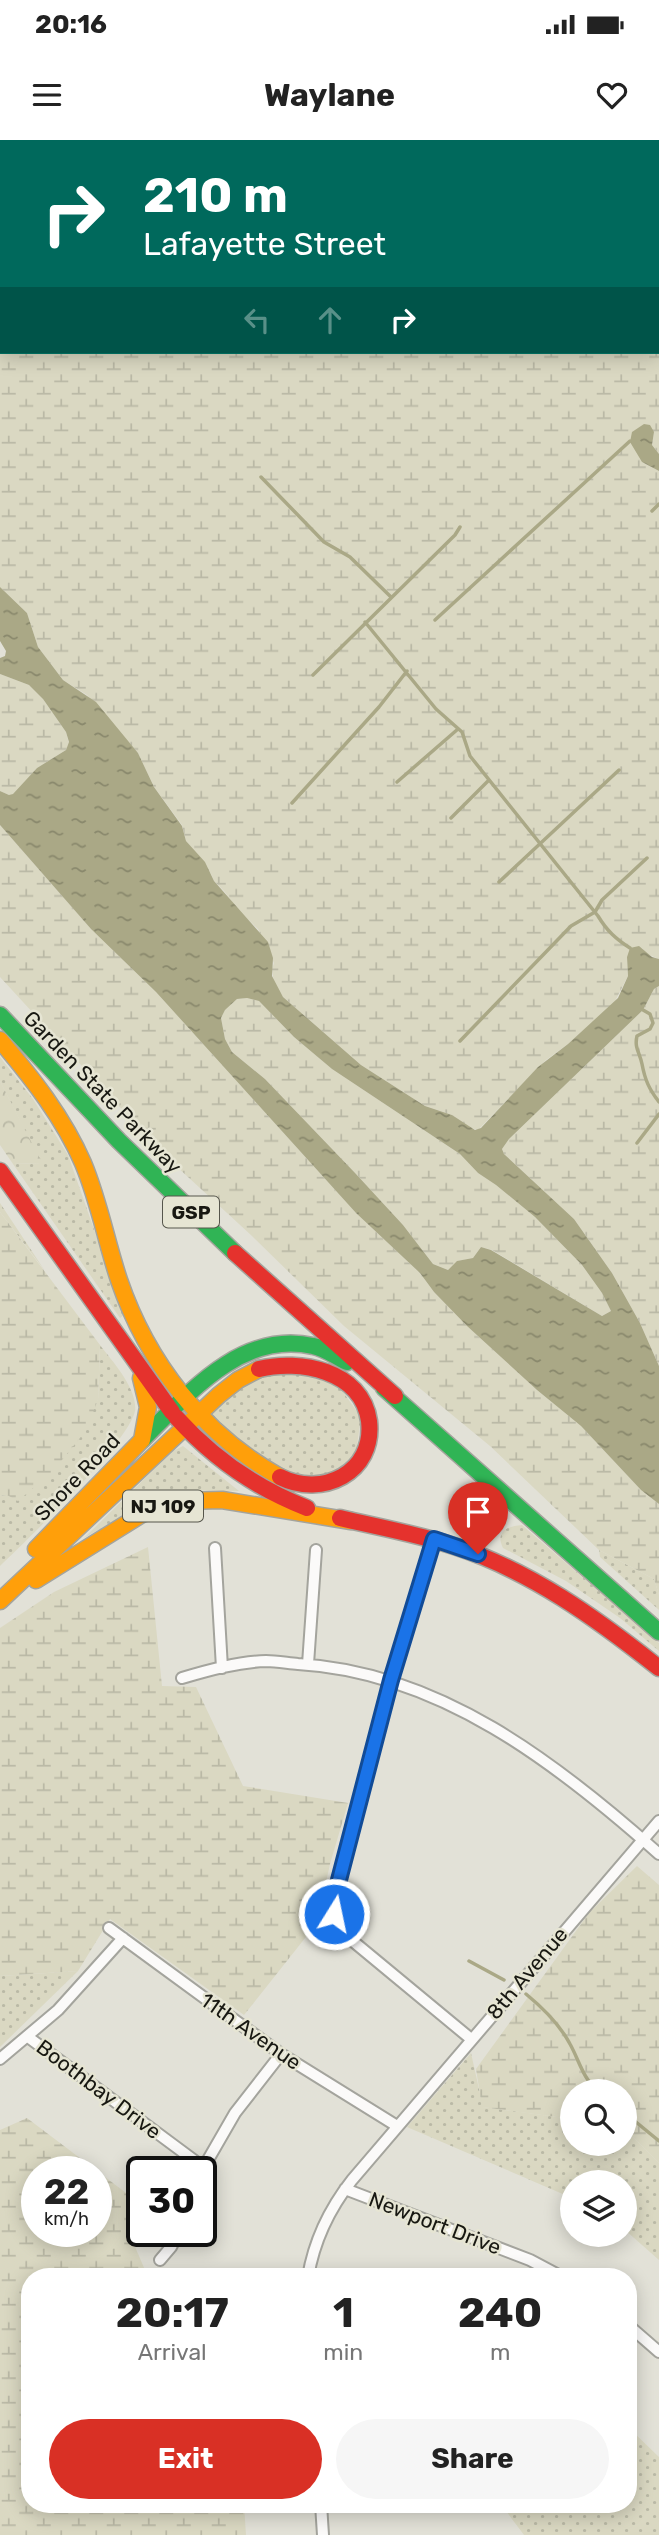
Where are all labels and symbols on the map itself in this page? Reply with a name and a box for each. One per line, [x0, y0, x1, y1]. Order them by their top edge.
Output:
street label: Garden State Parkway [19, 1005, 188, 1179]
road number: GSP [163, 1196, 219, 1228]
street label: Shore Road [29, 1428, 125, 1526]
pin [448, 1482, 508, 1554]
road number: NJ 109 [123, 1490, 203, 1522]
position arrow [297, 1877, 371, 1951]
street label: 8th Avenue [481, 1922, 573, 2024]
street label: 11th Avenue [196, 1987, 306, 2075]
street label: Boothbay Drive [32, 2034, 166, 2144]
speed limit sign: 30 [126, 2156, 217, 2247]
street label: Newport Drive [365, 2186, 505, 2260]

